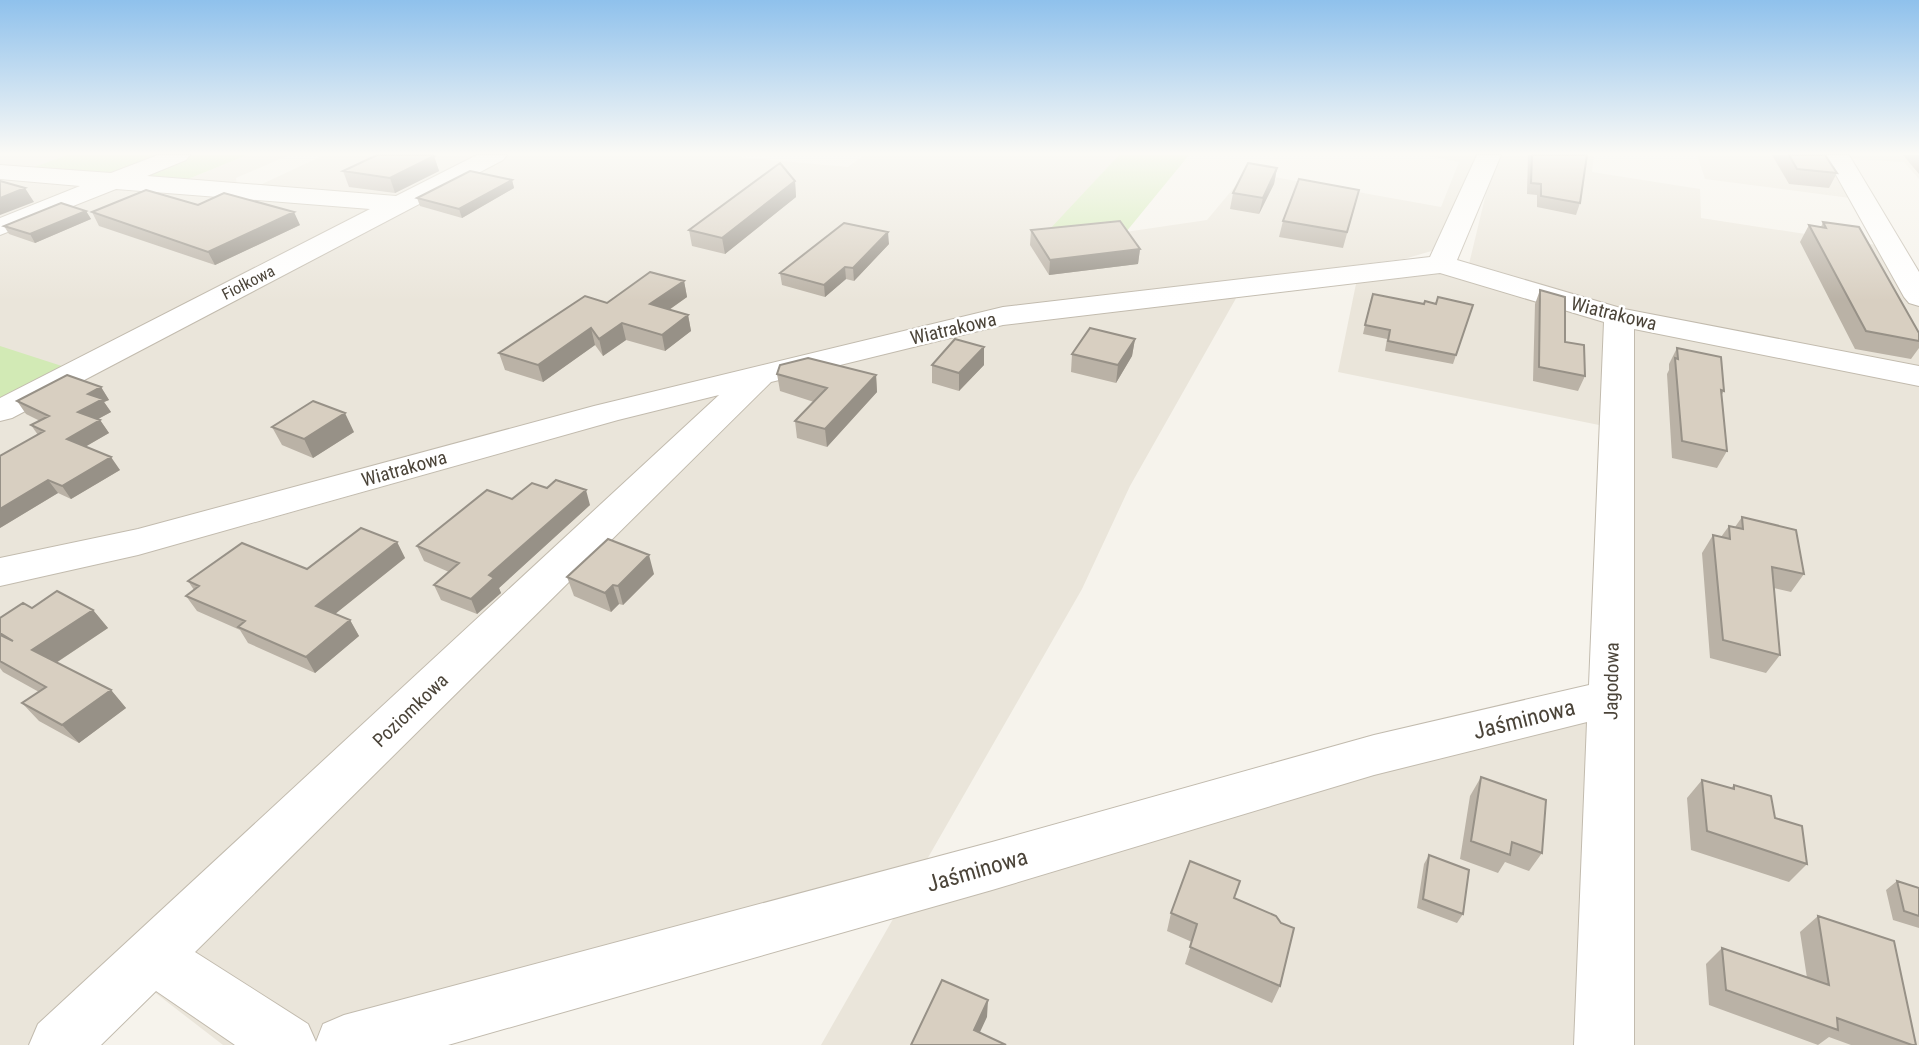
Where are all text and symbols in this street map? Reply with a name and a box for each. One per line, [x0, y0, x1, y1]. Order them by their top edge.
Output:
street label: Fiołkowa [219, 261, 278, 304]
street label: Wiatrakowa [1569, 292, 1659, 335]
street label: Wiatrakowa [908, 307, 998, 350]
street label: Wiatrakowa [359, 445, 449, 492]
street label: Jagodowa [1599, 642, 1624, 720]
street label: Poziomkowa [368, 669, 453, 752]
street label: Jaśminowa [1470, 694, 1578, 745]
street label: Jaśminowa [923, 843, 1031, 898]

